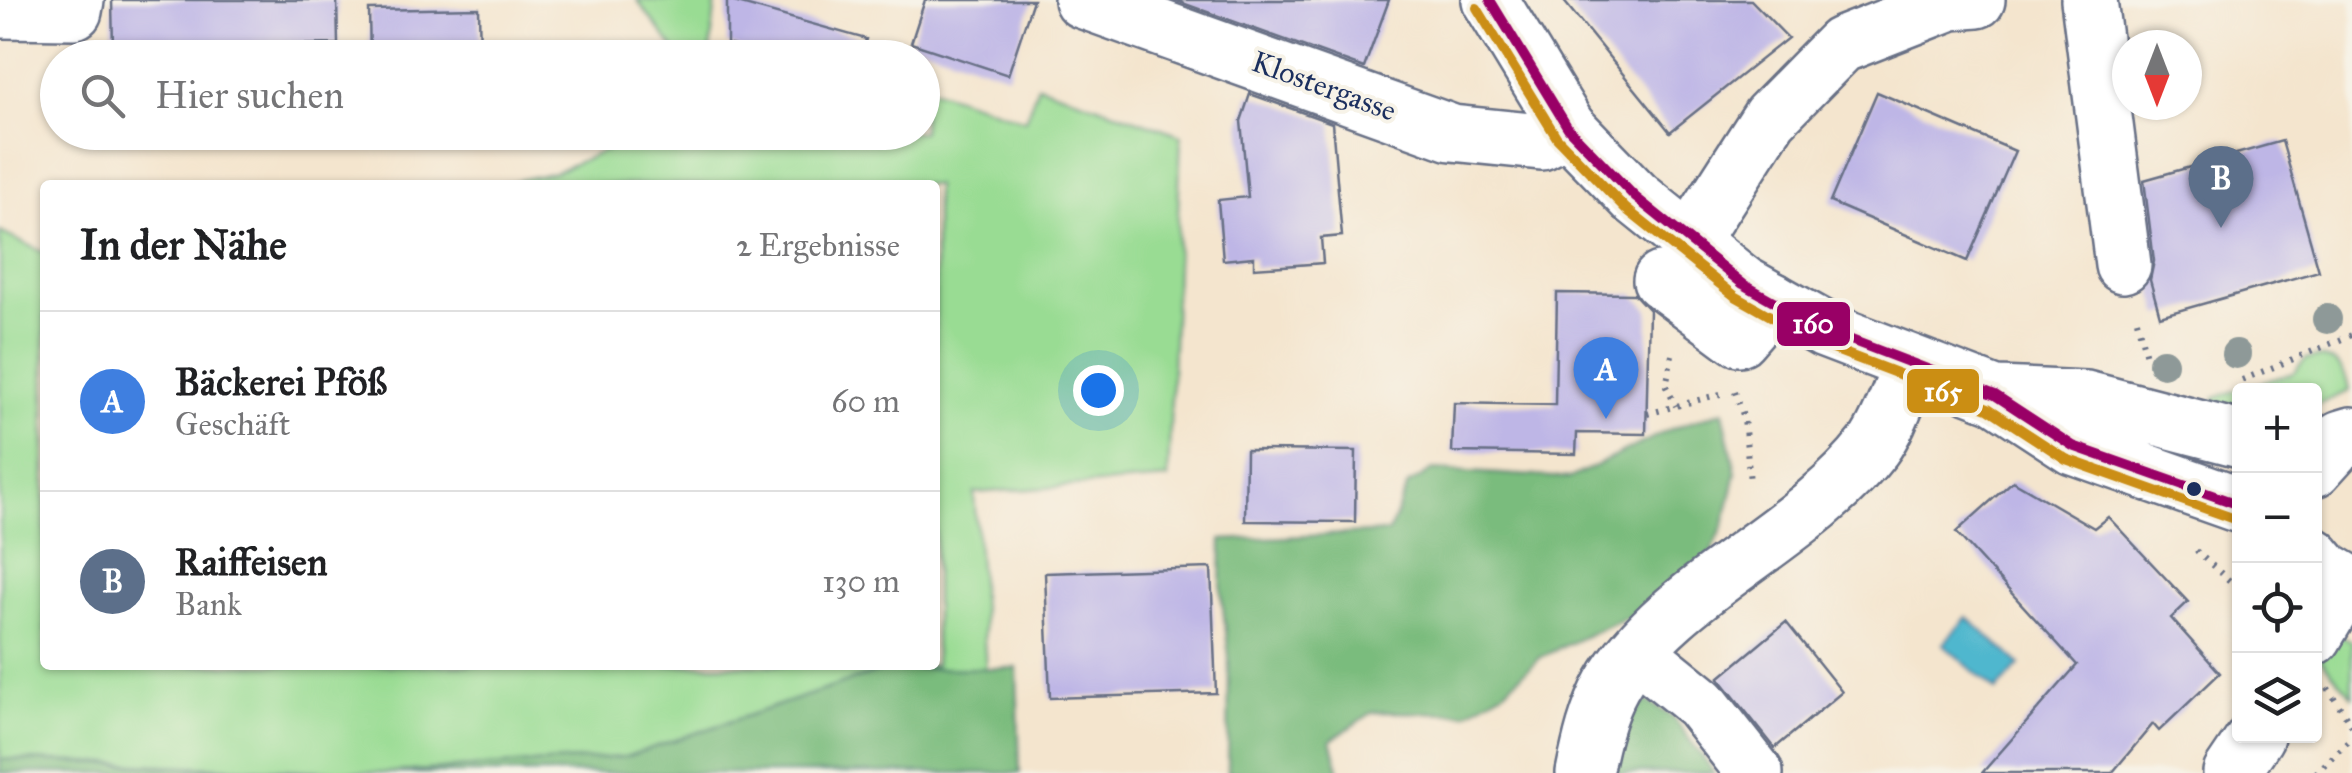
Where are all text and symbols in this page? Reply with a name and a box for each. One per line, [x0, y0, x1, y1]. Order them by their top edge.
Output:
north arrow [2112, 30, 2202, 120]
search box [40, 40, 940, 150]
street label: Klostergasse [1247, 43, 1401, 129]
icon: search [75, 68, 130, 123]
text: Hier suchen [155, 72, 344, 118]
pin: B [2188, 146, 2254, 228]
text: In der Nähe [80, 219, 287, 271]
text: 2 Ergebnisse [736, 226, 900, 265]
line badge: 160 [1775, 300, 1852, 348]
text: 160 [1792, 306, 1834, 341]
pin: A [1574, 336, 1638, 419]
text: Bäckerei Pföß [175, 359, 387, 405]
your location [1073, 365, 1124, 416]
line badge: 165 [1905, 367, 1981, 415]
text: 165 [1924, 374, 1962, 409]
text: A [102, 382, 123, 421]
text: 60 m [831, 382, 900, 421]
map controls [2232, 383, 2322, 743]
button: + [2232, 383, 2322, 473]
text: Geschäft [175, 405, 290, 444]
button: − [2232, 473, 2322, 563]
unlabelled marker [2184, 479, 2204, 499]
text: Raiffeisen [175, 539, 327, 585]
text: B [102, 562, 123, 601]
text: 130 m [822, 562, 900, 601]
button: locate [2232, 563, 2322, 653]
text: Bank [175, 585, 242, 624]
button: layers [2232, 653, 2322, 743]

